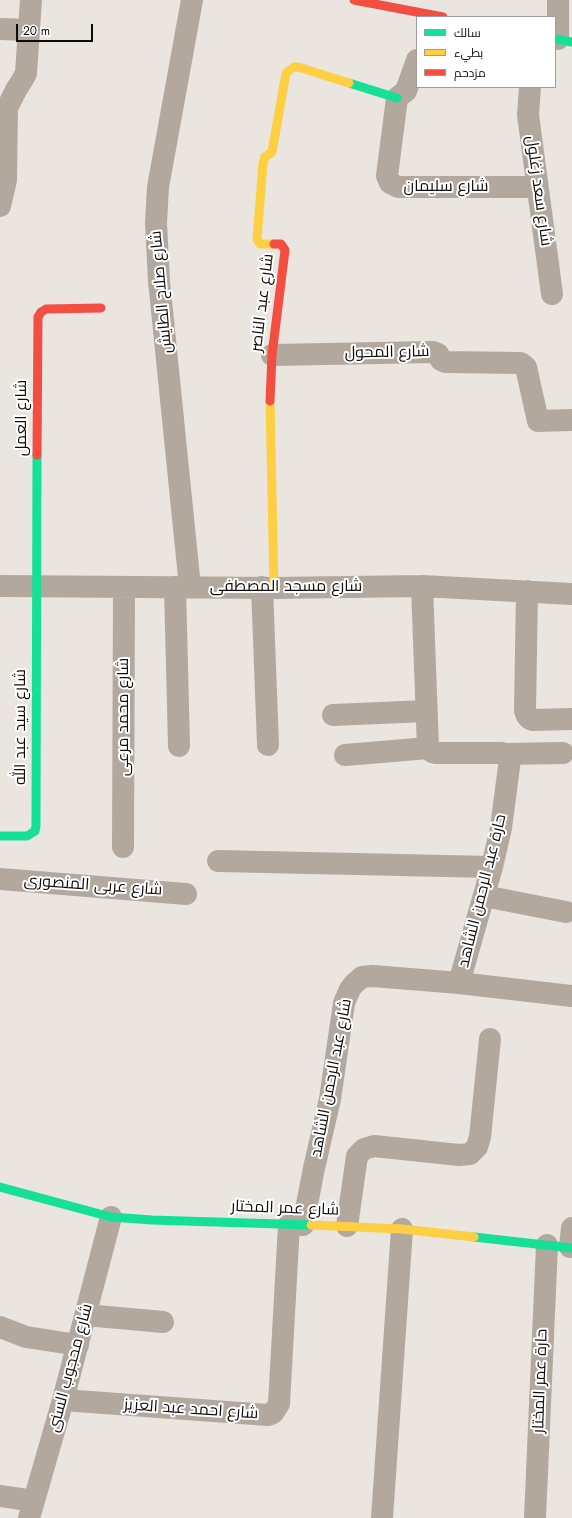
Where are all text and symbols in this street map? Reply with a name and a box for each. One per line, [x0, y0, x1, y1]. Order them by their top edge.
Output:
scale bar [18, 16, 95, 42]
legend [416, 16, 556, 88]
text: 20 m [23, 22, 50, 40]
text: سالك [454, 24, 481, 42]
text: بطيء [454, 44, 483, 62]
text: مزدحم [454, 64, 486, 82]
street label: شارع سعد زغلول [521, 135, 555, 247]
street label: شارع سليمان [404, 177, 488, 197]
street label: شارع صلاح الطايش [147, 230, 177, 354]
street label: شارع عبد الناصر [247, 253, 279, 353]
street label: شارع المحول [344, 343, 430, 363]
street label: شارع العمل [12, 380, 32, 456]
street label: شارع مسجد المصطفى [210, 577, 362, 597]
street label: شارع محمد مرعى [114, 658, 134, 776]
street label: شارع سيد عبد الله [11, 669, 31, 785]
street label: حارة عبد الرحمن الشاهد [455, 812, 511, 970]
street label: شارع عربى المنصورى [23, 872, 163, 900]
street label: شارع عبد الرحمن الشاهد [307, 997, 357, 1159]
street label: شارع عمر المختار [230, 1198, 340, 1220]
street label: شارع محجوب السنى [45, 1302, 97, 1434]
street label: حارة عمر المختار [530, 1328, 552, 1434]
street label: شارع احمد عبد العزيز [123, 1396, 259, 1424]

